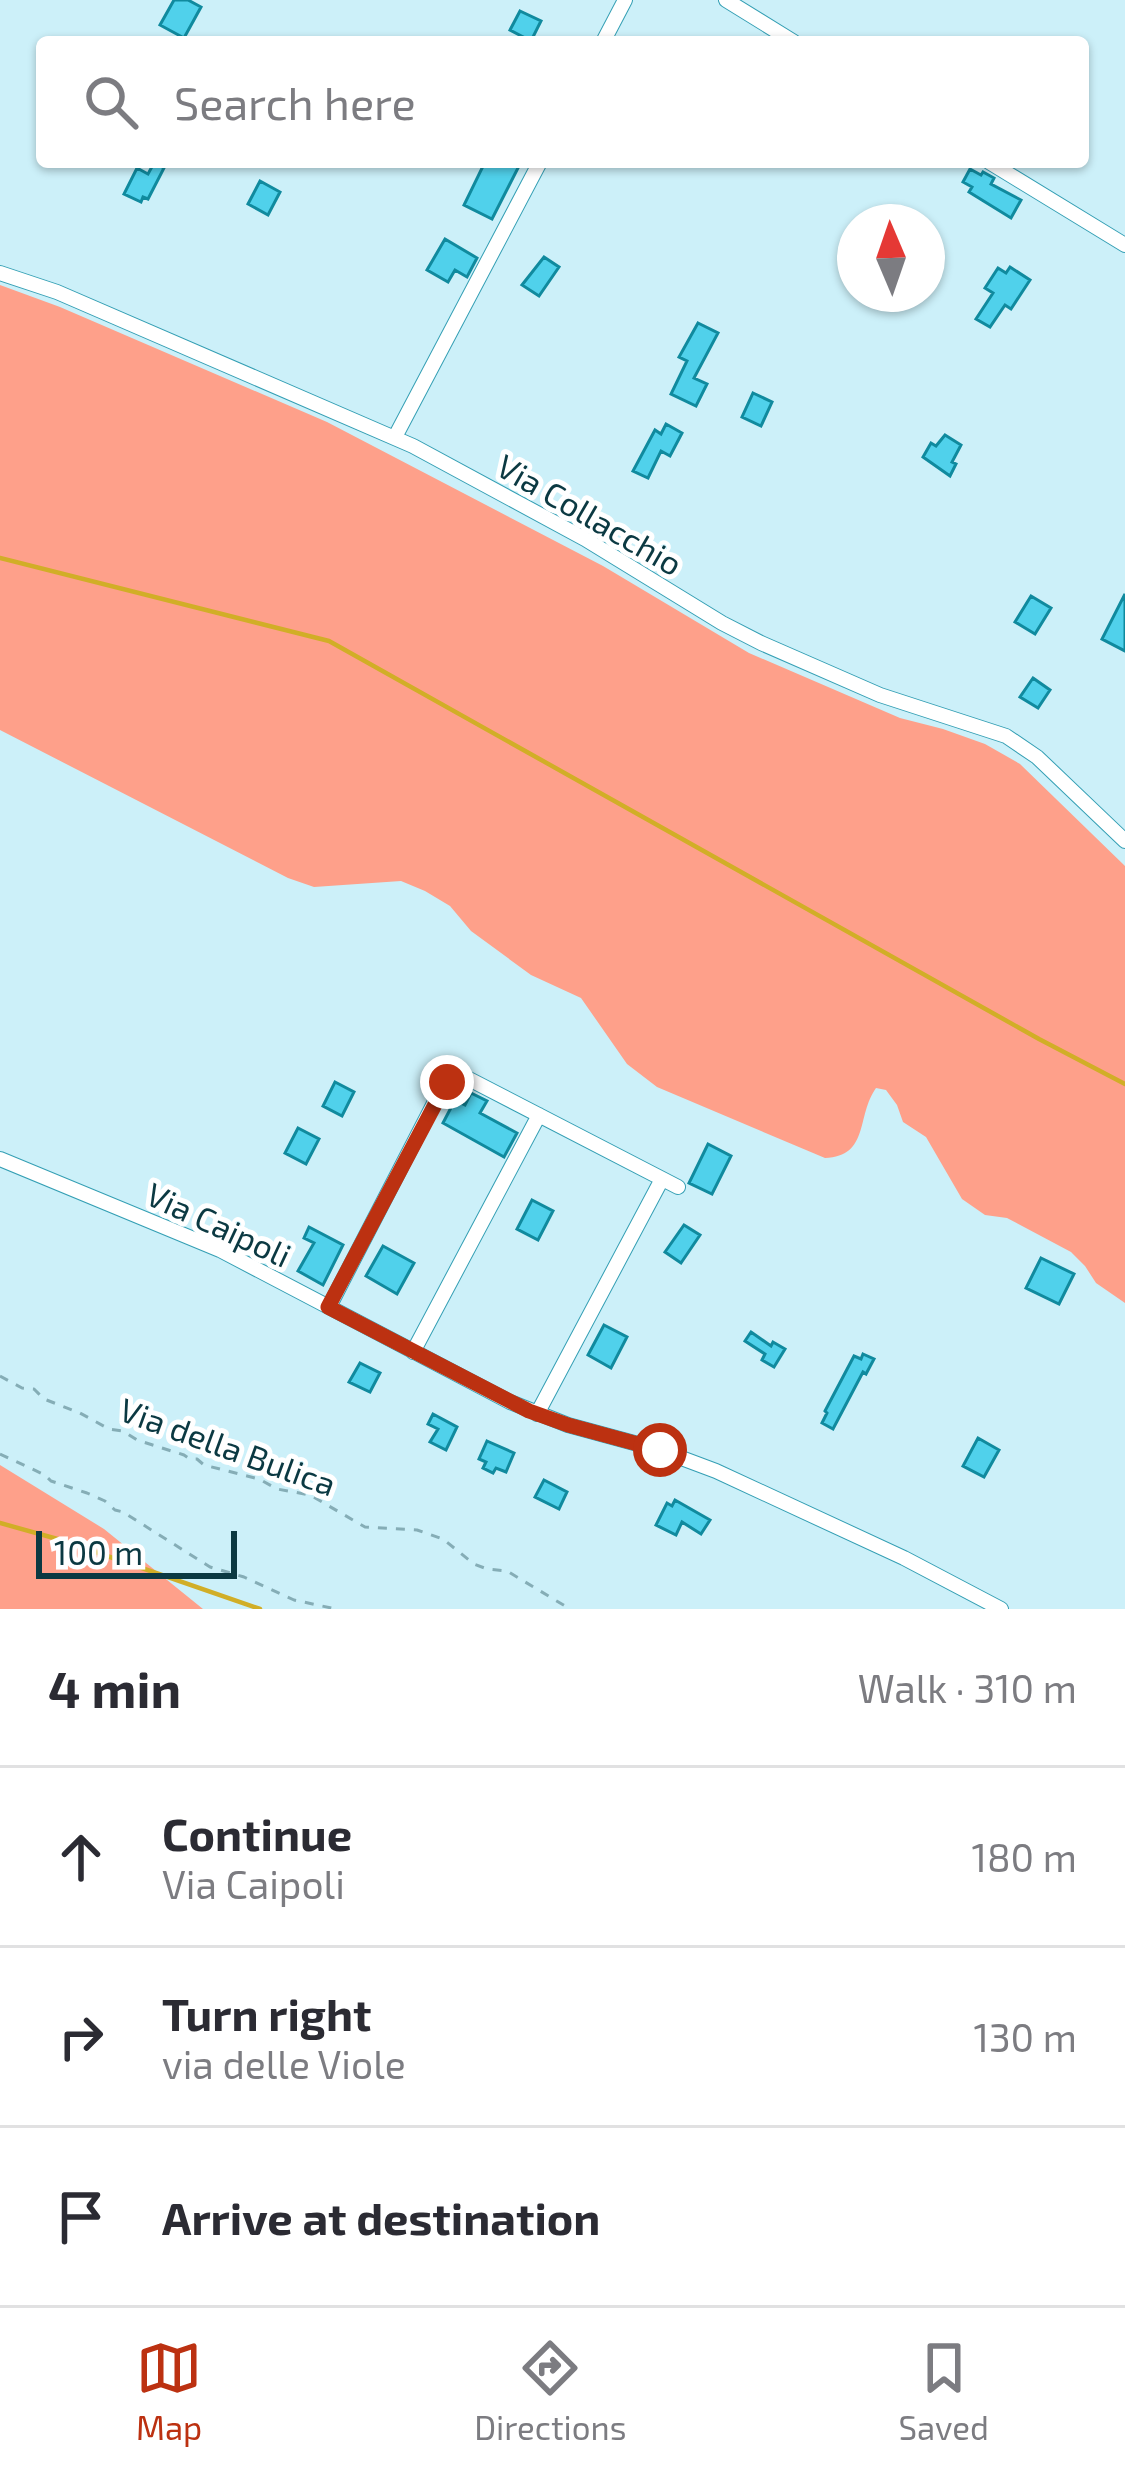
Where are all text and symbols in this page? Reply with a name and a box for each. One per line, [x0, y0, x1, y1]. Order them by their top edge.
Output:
search box [36, 36, 1089, 168]
icon: search [78, 69, 144, 135]
text: Search here [174, 75, 416, 129]
north arrow [837, 204, 945, 312]
street label: Via Collacchio [490, 445, 690, 583]
route end [420, 1055, 474, 1109]
street label: Via Caipoli [140, 1173, 298, 1275]
street label: Via della Bulica [115, 1388, 341, 1504]
route start [633, 1423, 687, 1477]
scale bar [36, 1525, 237, 1578]
text: 100 m [54, 1532, 143, 1572]
text: 4 min [48, 1657, 181, 1718]
text: Walk · 310 m [858, 1664, 1077, 1711]
text: Continue [162, 1806, 352, 1860]
icon: ahead [48, 1824, 114, 1890]
text: 180 m [971, 1833, 1077, 1880]
text: Via Caipoli [162, 1860, 345, 1907]
text: Turn right [162, 1986, 371, 2040]
icon: right [48, 2004, 114, 2070]
text: 130 m [973, 2013, 1077, 2060]
text: via delle Viole [162, 2040, 406, 2087]
icon: arrive [48, 2184, 114, 2250]
text: Arrive at destination [162, 2190, 600, 2244]
tab: Map [136, 2335, 202, 2447]
tab: Directions [474, 2335, 626, 2447]
tab: Saved [898, 2335, 989, 2447]

